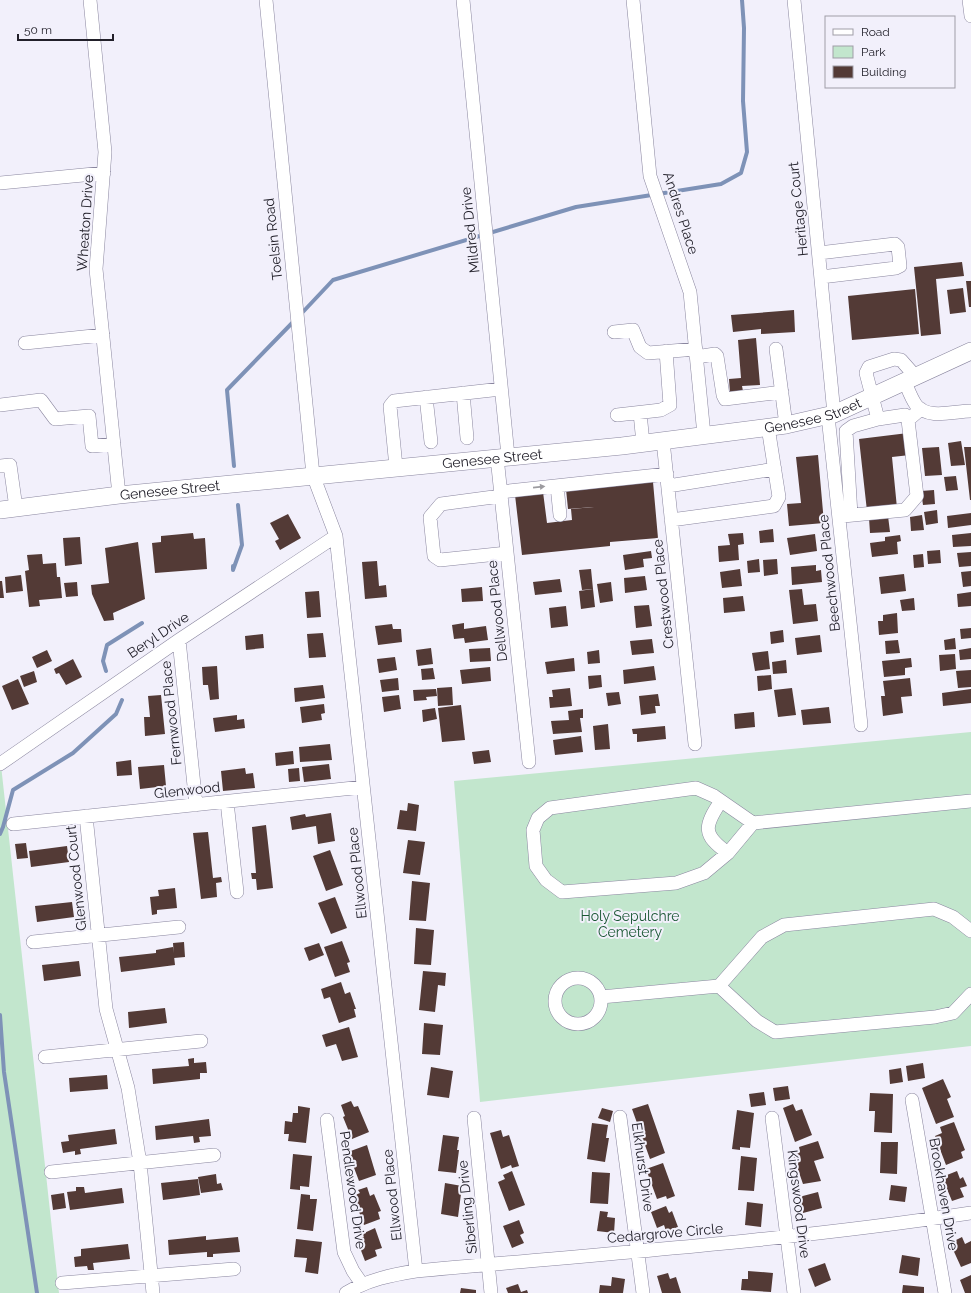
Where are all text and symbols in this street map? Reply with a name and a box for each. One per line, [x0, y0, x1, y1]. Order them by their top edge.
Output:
scale bar [18, 16, 113, 42]
legend [825, 16, 955, 88]
text: 50 m [24, 23, 52, 37]
text: Road [861, 25, 890, 39]
text: Park [861, 45, 886, 59]
text: Building [861, 65, 907, 79]
street label: Heritage Court [785, 161, 811, 257]
street label: Andres Place [660, 170, 702, 256]
street label: Wheaton Drive [74, 174, 96, 272]
street label: Mildred Drive [458, 186, 482, 274]
street label: Toelsin Road [261, 197, 285, 281]
street label: Genesee Street [763, 394, 864, 436]
street label: Genesee Street [442, 446, 543, 471]
street label: Genesee Street [119, 477, 221, 503]
one-way arrow [533, 484, 545, 491]
street label: Beechwood Place [815, 514, 843, 632]
street label: Crestwood Place [649, 538, 677, 650]
street label: Dellwood Place [484, 560, 510, 662]
street label: Beryl Drive [124, 609, 192, 661]
street label: Fernwood Place [158, 660, 184, 766]
street label: Glenwood [153, 779, 221, 801]
street label: Glenwood Court [62, 824, 89, 932]
street label: Ellwood Place [344, 826, 370, 920]
park label: Holy Sepulchre Cemetery [580, 908, 680, 940]
street label: Elkhurst Drive [629, 1122, 657, 1212]
street label: Pendlewood Drive [337, 1130, 369, 1250]
street label: Brookhaven Drive [926, 1136, 962, 1252]
street label: Ellwood Place [379, 1148, 405, 1242]
street label: Kingswood Drive [784, 1149, 814, 1259]
street label: Siberling Drive [454, 1159, 480, 1255]
street label: Cedargrove Circle [606, 1220, 724, 1246]

